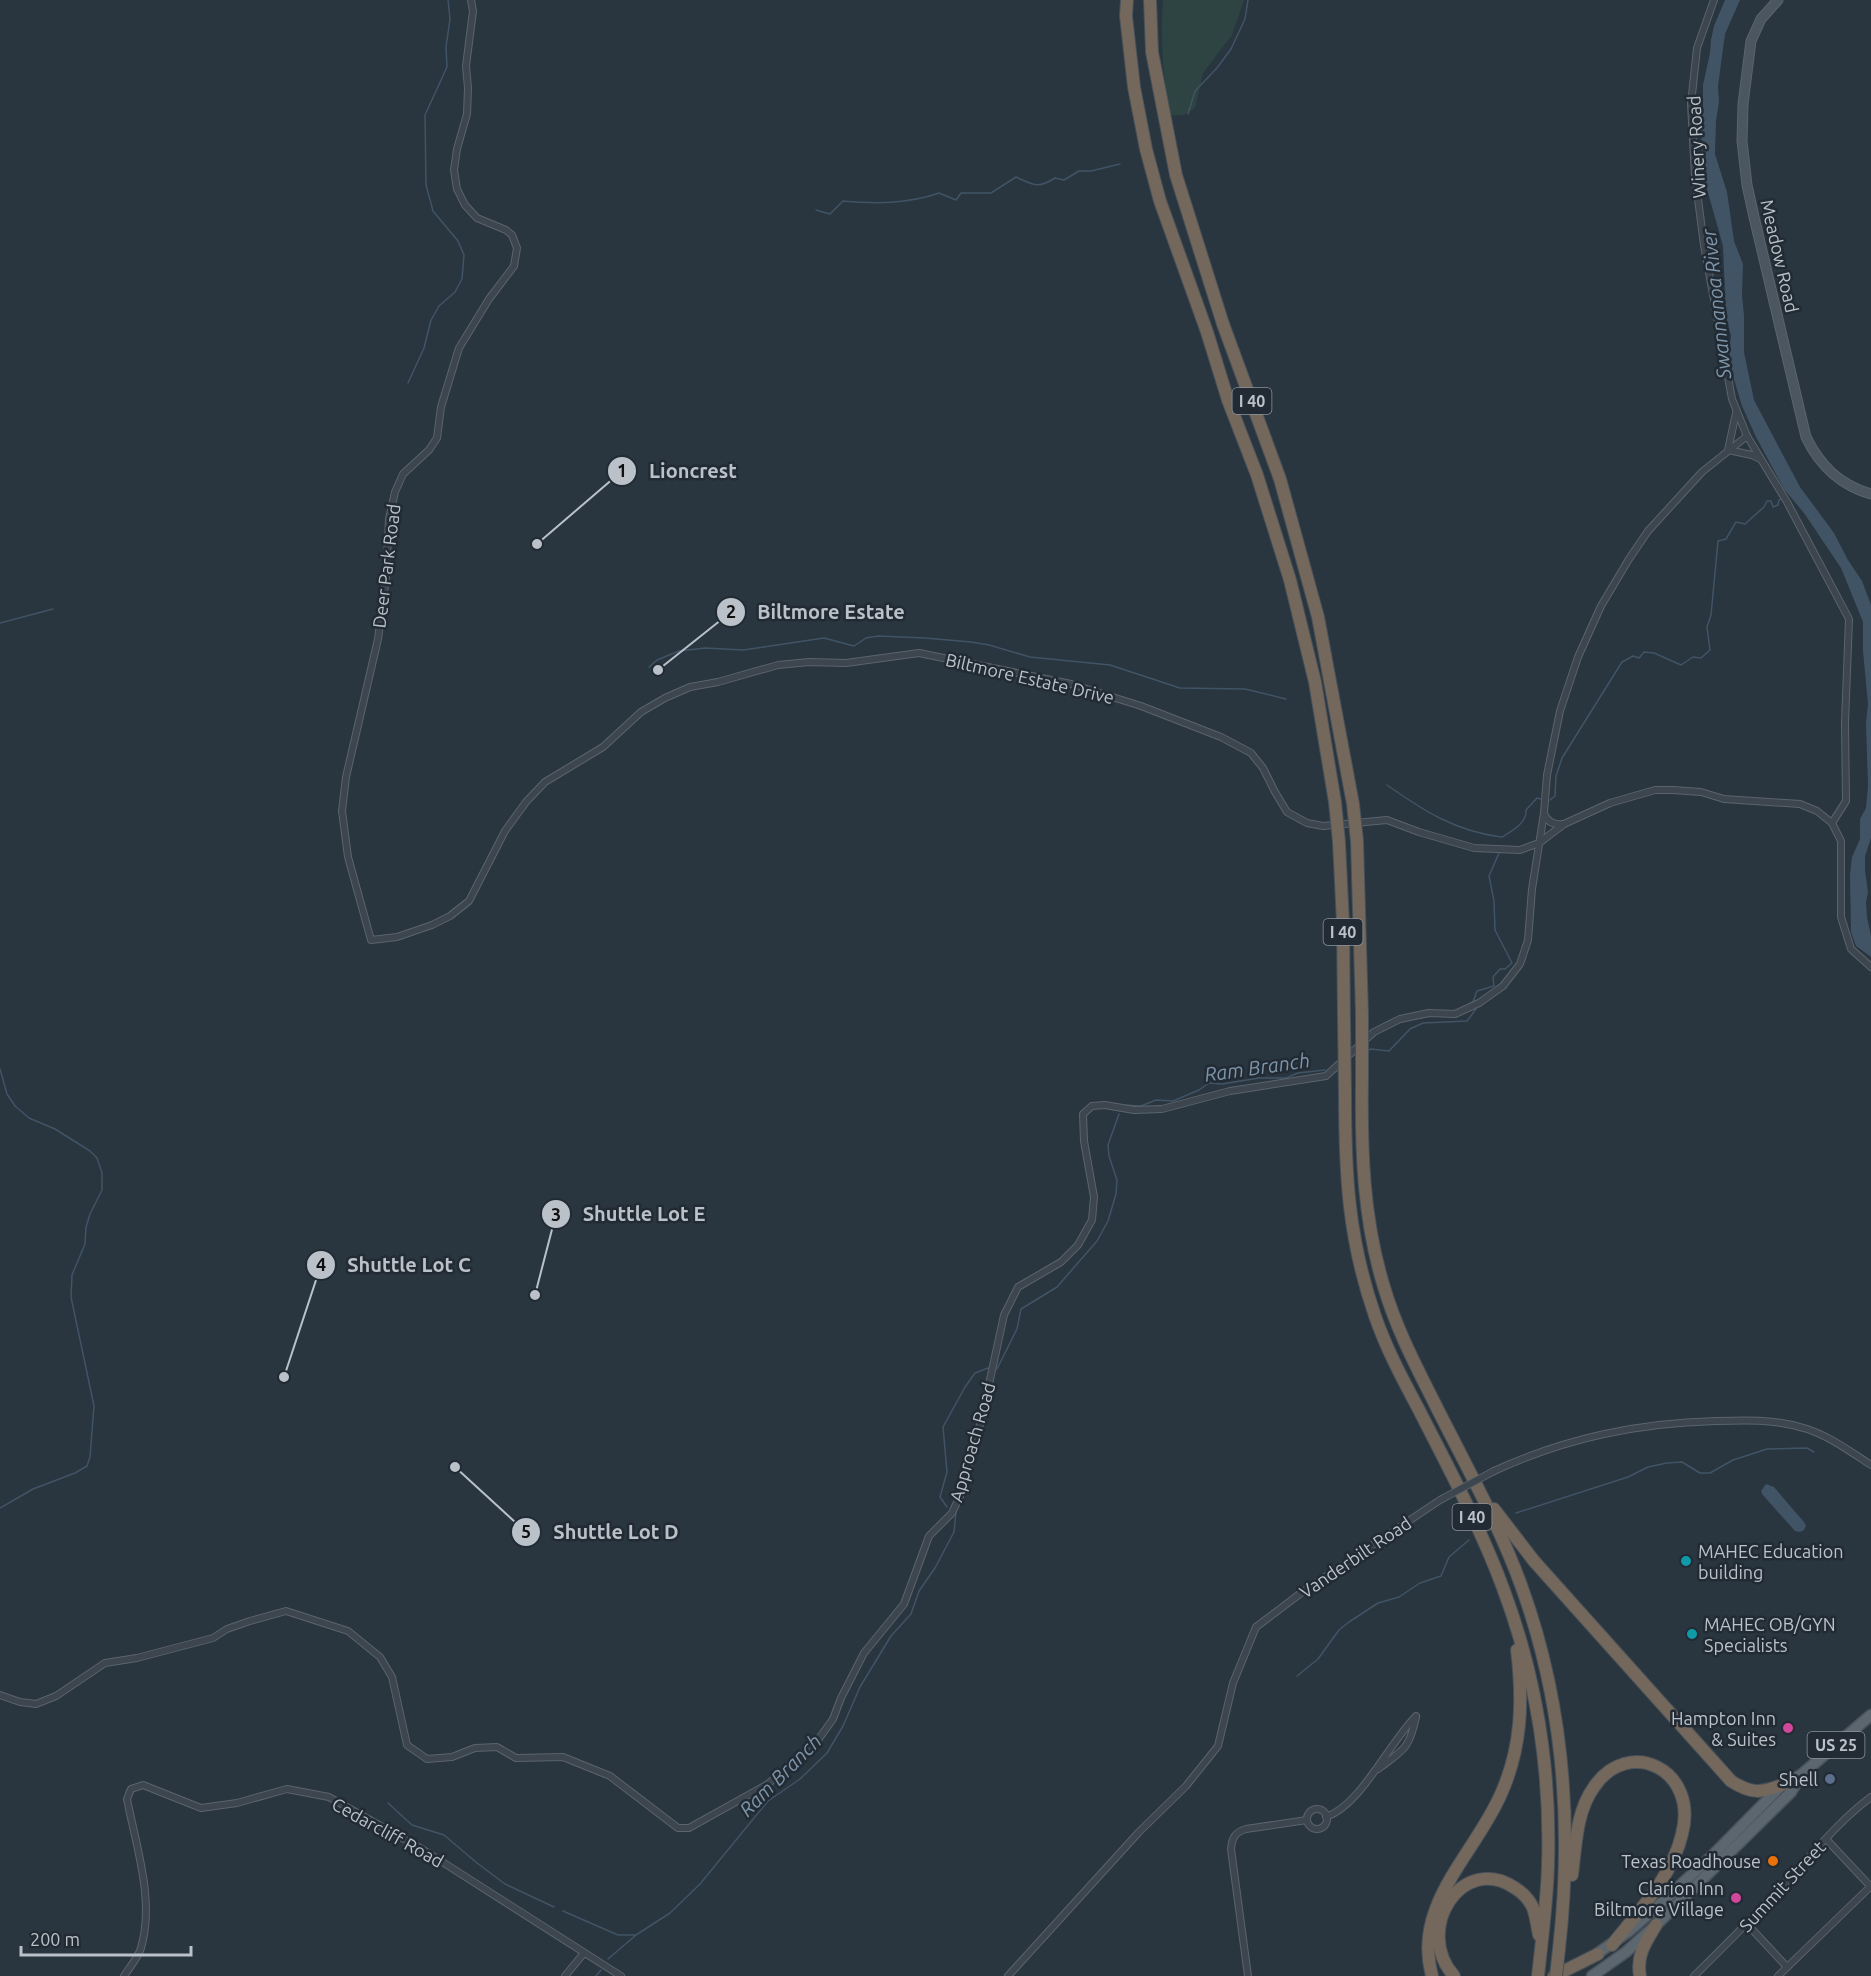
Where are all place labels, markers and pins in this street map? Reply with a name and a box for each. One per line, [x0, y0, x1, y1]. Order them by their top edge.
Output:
callout: Lioncrest [607, 452, 749, 490]
callout: Biltmore Estate [716, 593, 917, 631]
callout: Shuttle Lot E [541, 1195, 718, 1233]
callout: Shuttle Lot C [306, 1246, 483, 1284]
callout: Shuttle Lot D [511, 1513, 690, 1551]
place label: MAHEC Education building [1698, 1541, 1843, 1582]
marker: MAHEC Education building [1679, 1554, 1693, 1568]
place label: MAHEC OB/GYN Specialists [1704, 1614, 1836, 1655]
marker: MAHEC OB/GYN Specialists [1685, 1627, 1699, 1641]
place label: Hampton Inn & Suites [1671, 1708, 1776, 1749]
marker: Hampton Inn & Suites [1781, 1721, 1795, 1735]
place label: Shell [1779, 1769, 1818, 1789]
marker: Shell [1823, 1772, 1837, 1786]
place label: Texas Roadhouse [1621, 1851, 1761, 1871]
marker: Texas Roadhouse [1766, 1854, 1780, 1868]
place label: Clarion Inn Biltmore Village [1594, 1878, 1724, 1919]
marker: Clarion Inn Biltmore Village [1729, 1891, 1743, 1905]

